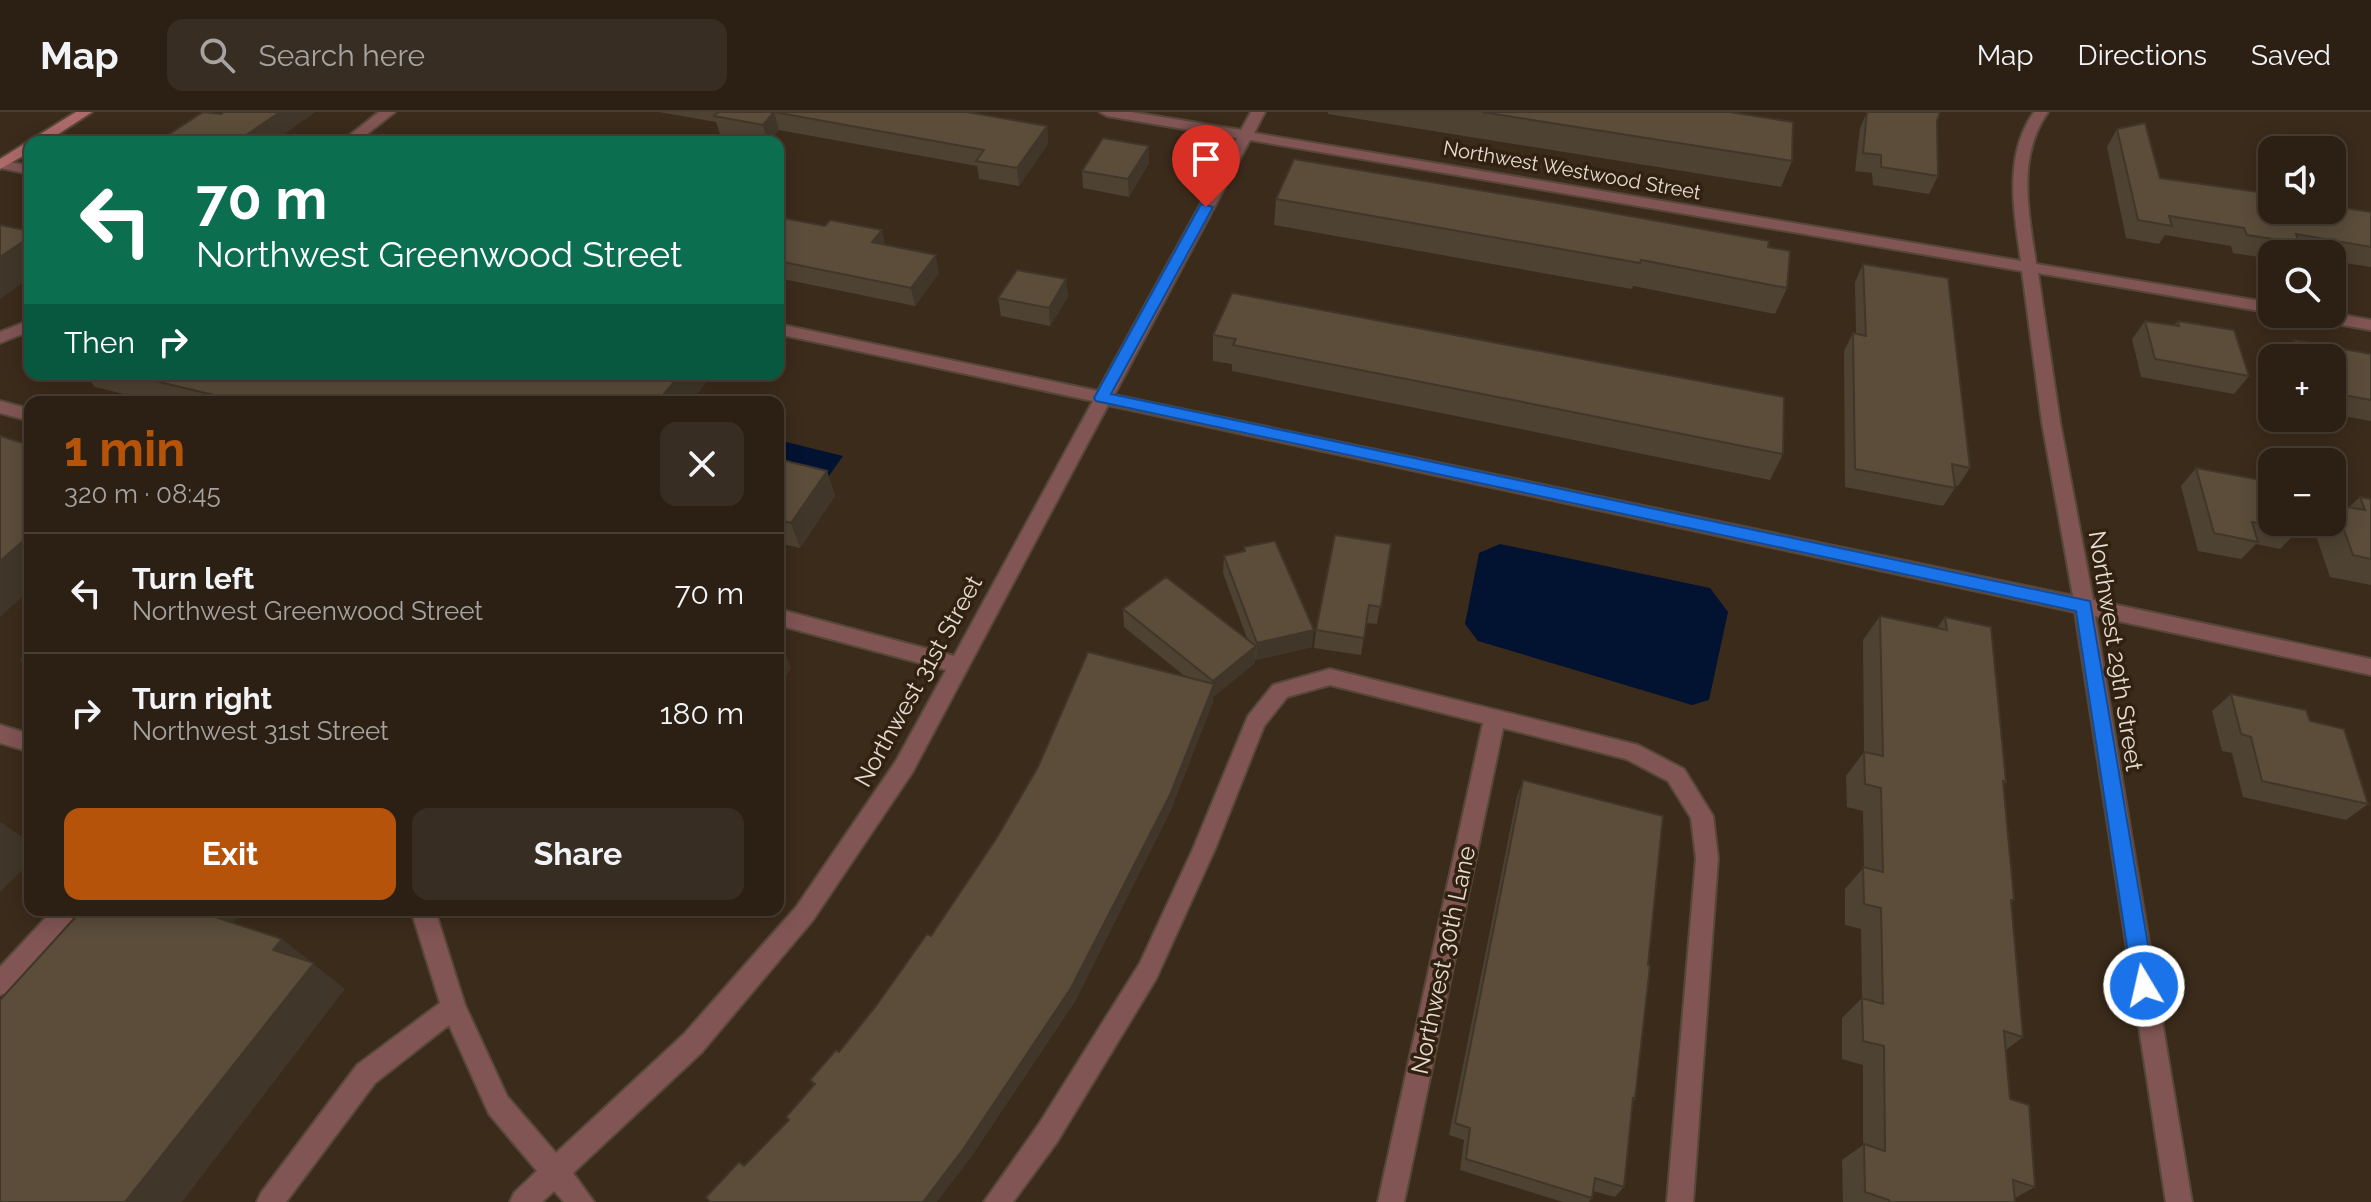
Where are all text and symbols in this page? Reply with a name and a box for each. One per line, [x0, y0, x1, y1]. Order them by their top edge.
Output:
search box [167, 19, 727, 91]
text: Map [40, 33, 119, 78]
icon: search [195, 33, 239, 77]
text: Search here [259, 38, 425, 73]
text: Map [1977, 39, 2034, 72]
text: Directions [2078, 39, 2207, 72]
text: Saved [2251, 39, 2331, 72]
pin [1172, 125, 1240, 207]
street label: Northwest Westwood Street [1441, 136, 1703, 205]
map controls [2258, 136, 2346, 536]
button: sound [2258, 136, 2346, 224]
icon: arrive [1184, 137, 1228, 181]
text: 70 m [196, 166, 327, 232]
icon: left [64, 168, 168, 272]
text: Northwest Greenwood Street [196, 233, 682, 275]
button: search [2258, 240, 2346, 328]
icon: right [151, 320, 195, 364]
text: Then [64, 325, 135, 360]
button: + [2258, 344, 2346, 432]
text: 1 min [64, 421, 185, 477]
button: close [660, 422, 744, 506]
button: − [2258, 448, 2346, 536]
text: 320 m · 08:45 [64, 479, 221, 509]
street label: Northwest 29th Street [2083, 529, 2149, 773]
text: Turn left [132, 561, 254, 596]
street label: Northwest 31st Street [848, 570, 988, 792]
icon: left [64, 571, 108, 615]
text: 70 m [674, 576, 744, 611]
text: Northwest Greenwood Street [132, 596, 483, 626]
text: Turn right [132, 681, 272, 716]
icon: right [64, 691, 108, 735]
text: 180 m [660, 696, 744, 731]
text: Northwest 31st Street [132, 716, 389, 746]
button: Exit [64, 808, 396, 900]
button: Share [412, 808, 744, 900]
street label: Northwest 30th Lane [1405, 843, 1481, 1077]
position arrow [2102, 944, 2186, 1028]

